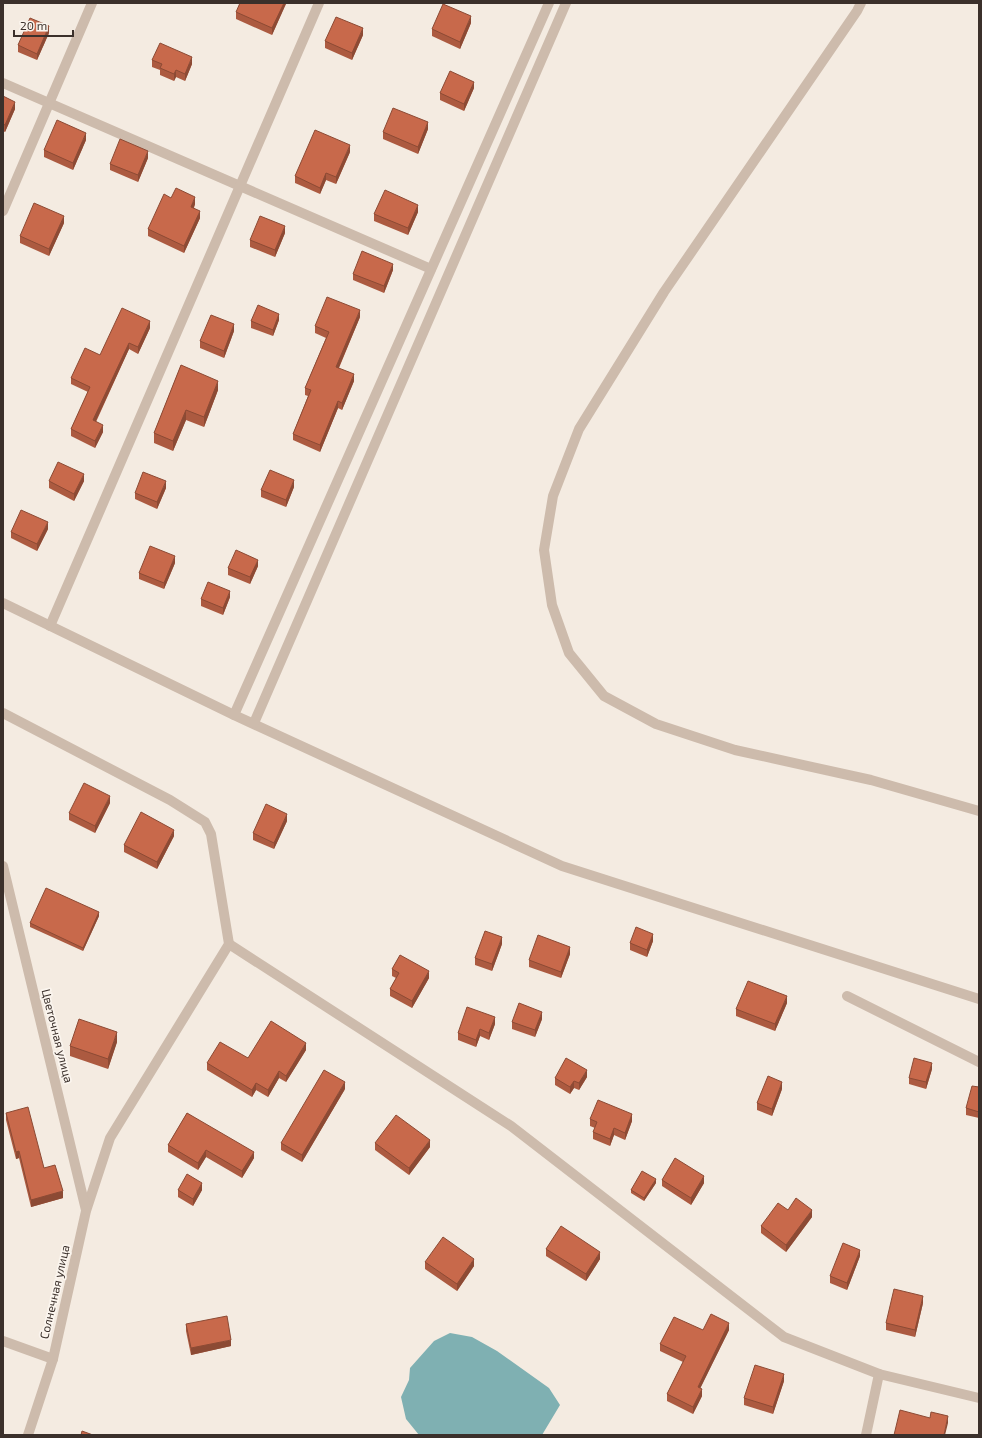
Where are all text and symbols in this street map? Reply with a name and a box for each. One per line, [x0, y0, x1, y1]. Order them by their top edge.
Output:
scale bar [14, 12, 73, 38]
text: 20 m [20, 18, 47, 32]
street label: Цветочная улица [39, 987, 76, 1085]
street label: Солнечная улица [36, 1243, 73, 1341]

